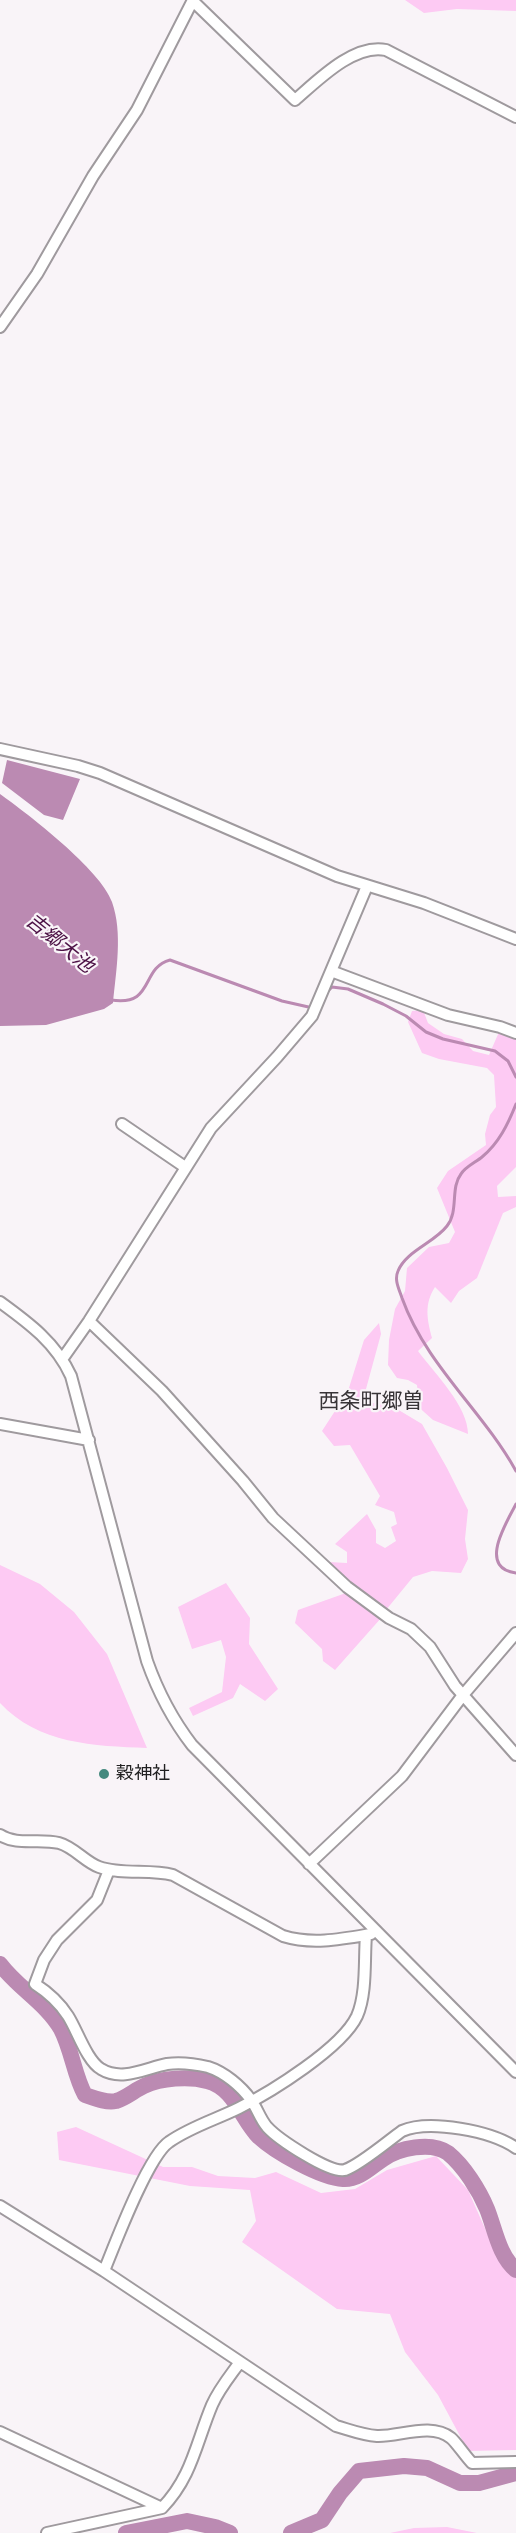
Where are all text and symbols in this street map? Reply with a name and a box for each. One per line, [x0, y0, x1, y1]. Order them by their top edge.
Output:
water label: 吉郷大池 [20, 910, 98, 978]
district label: 西条町郷曽 [319, 1390, 423, 1416]
place label: 穀神社 [116, 1763, 170, 1785]
marker: 穀神社 [97, 1767, 111, 1781]

